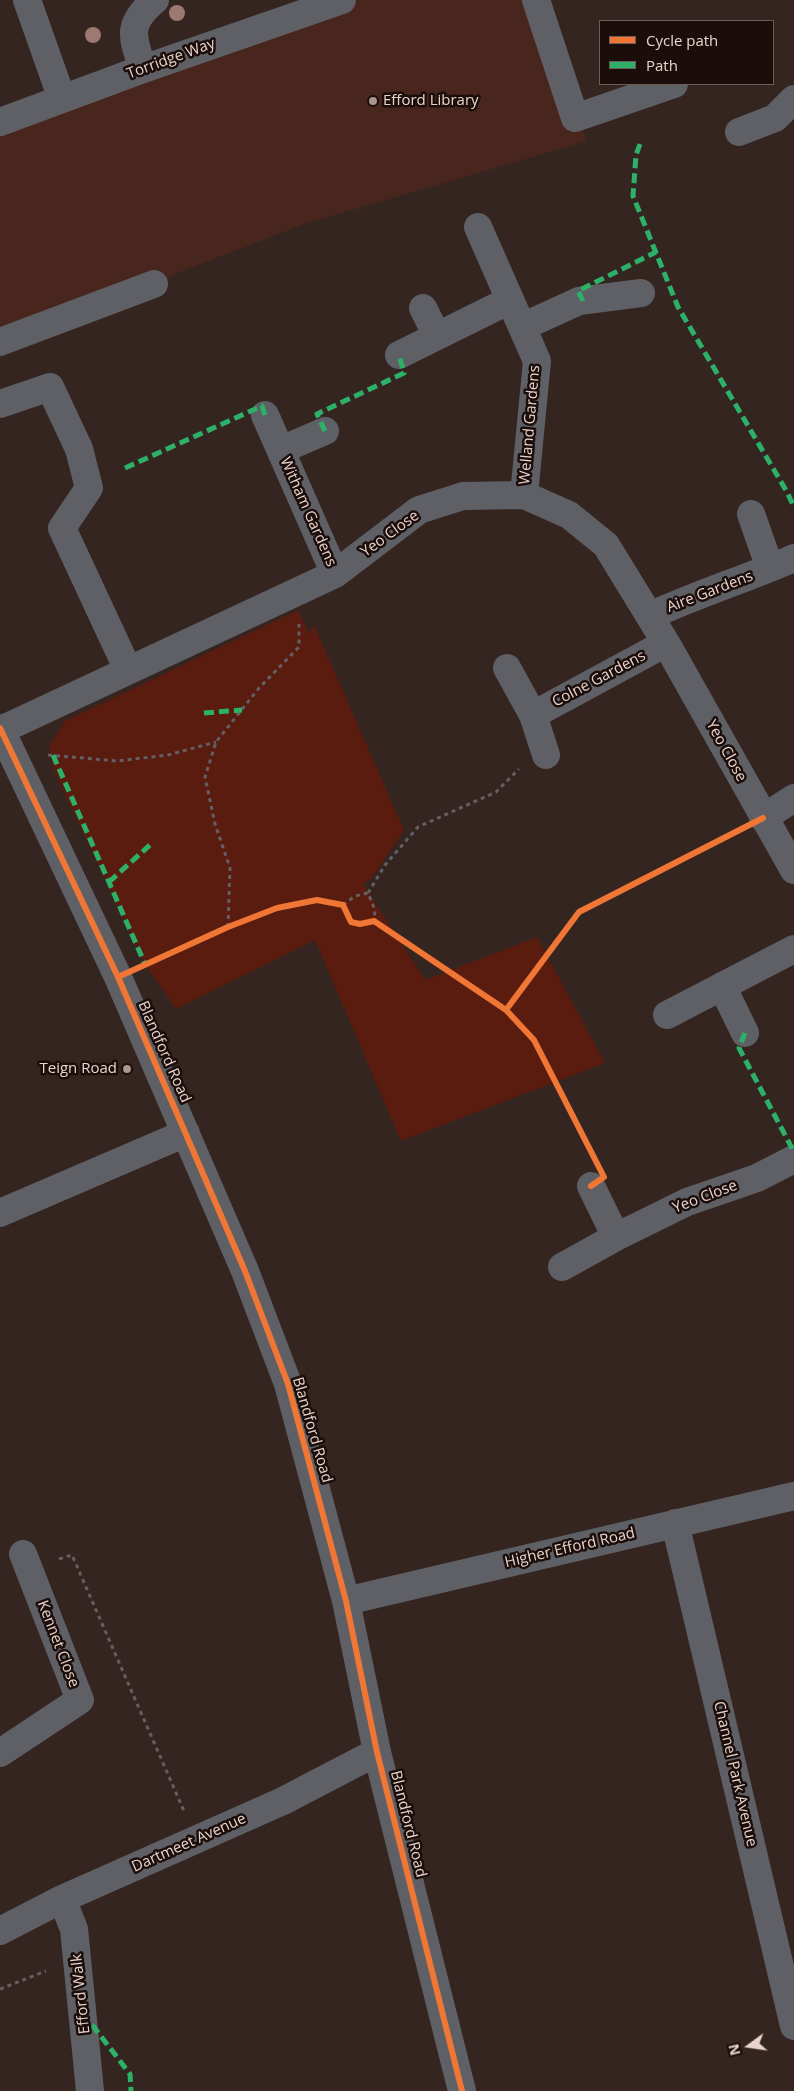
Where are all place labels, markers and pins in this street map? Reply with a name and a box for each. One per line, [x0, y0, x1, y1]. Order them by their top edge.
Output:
place label: Efford Library [383, 92, 479, 110]
marker: Efford Library [367, 95, 379, 107]
place label: Teign Road [39, 1060, 117, 1078]
marker: Teign Road [121, 1063, 133, 1075]

